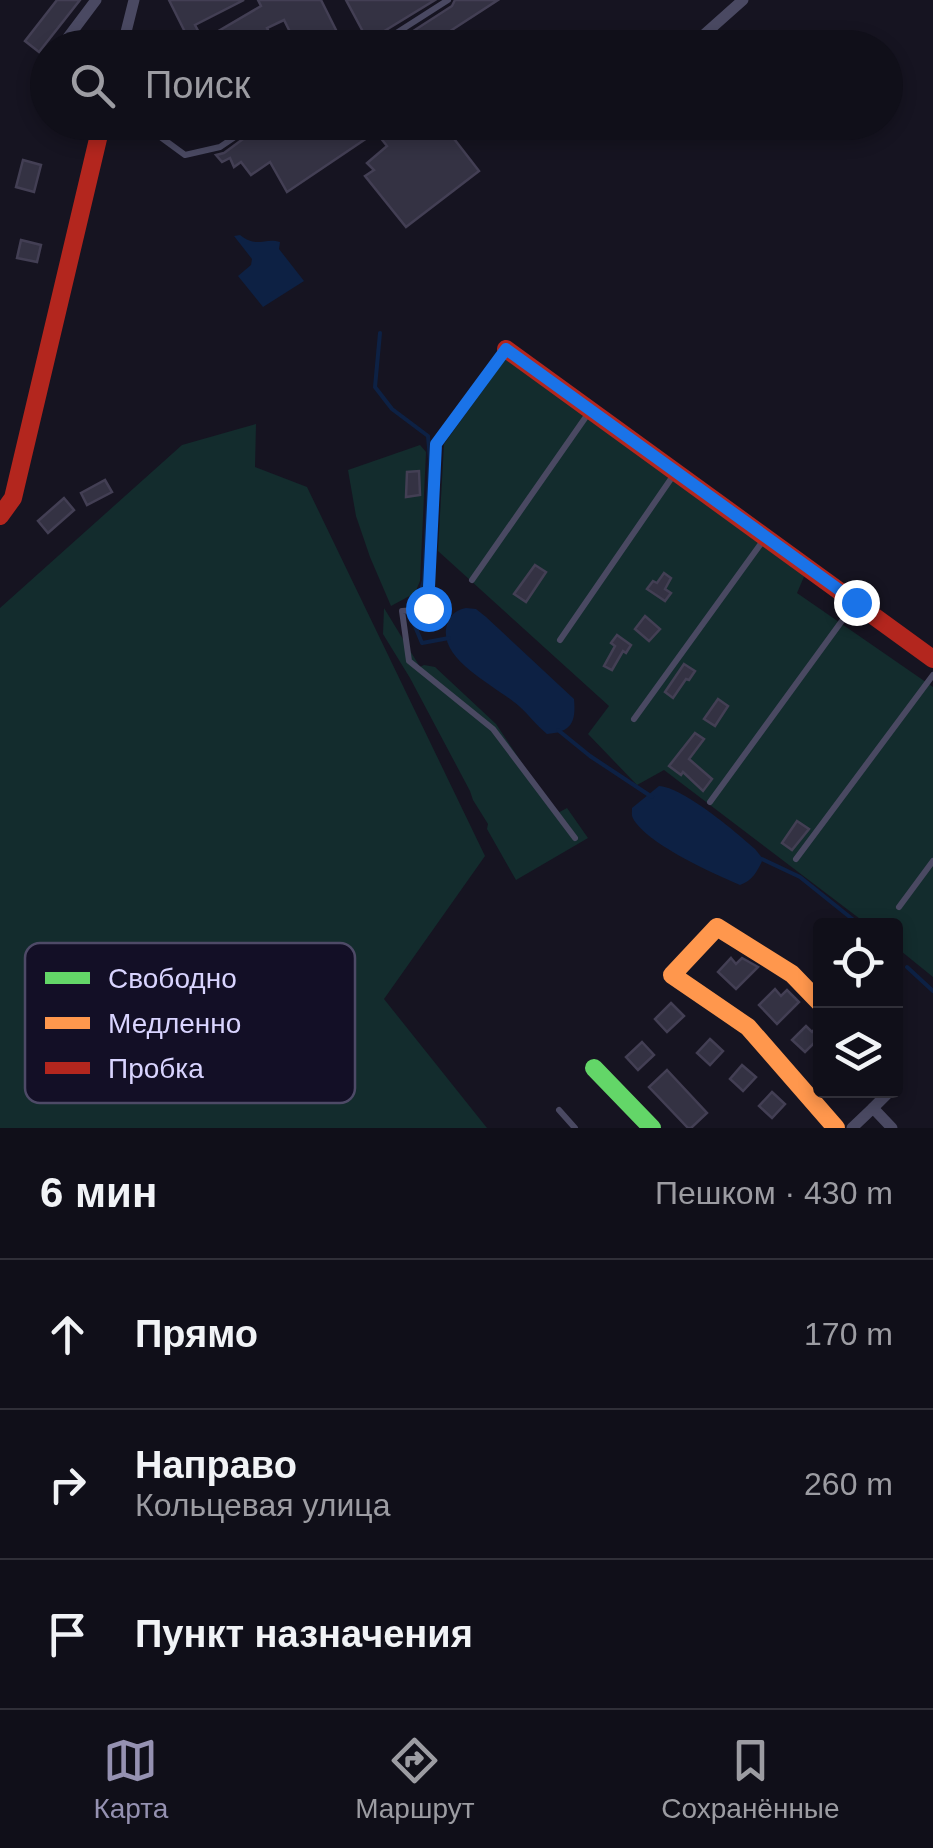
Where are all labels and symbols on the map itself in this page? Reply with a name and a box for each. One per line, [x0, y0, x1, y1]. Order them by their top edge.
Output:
route end [834, 580, 880, 626]
route start [406, 586, 452, 632]
legend [25, 943, 355, 1103]
text: Свободно [108, 963, 237, 994]
text: Медленно [108, 1008, 241, 1039]
text: Пробка [108, 1053, 204, 1084]

